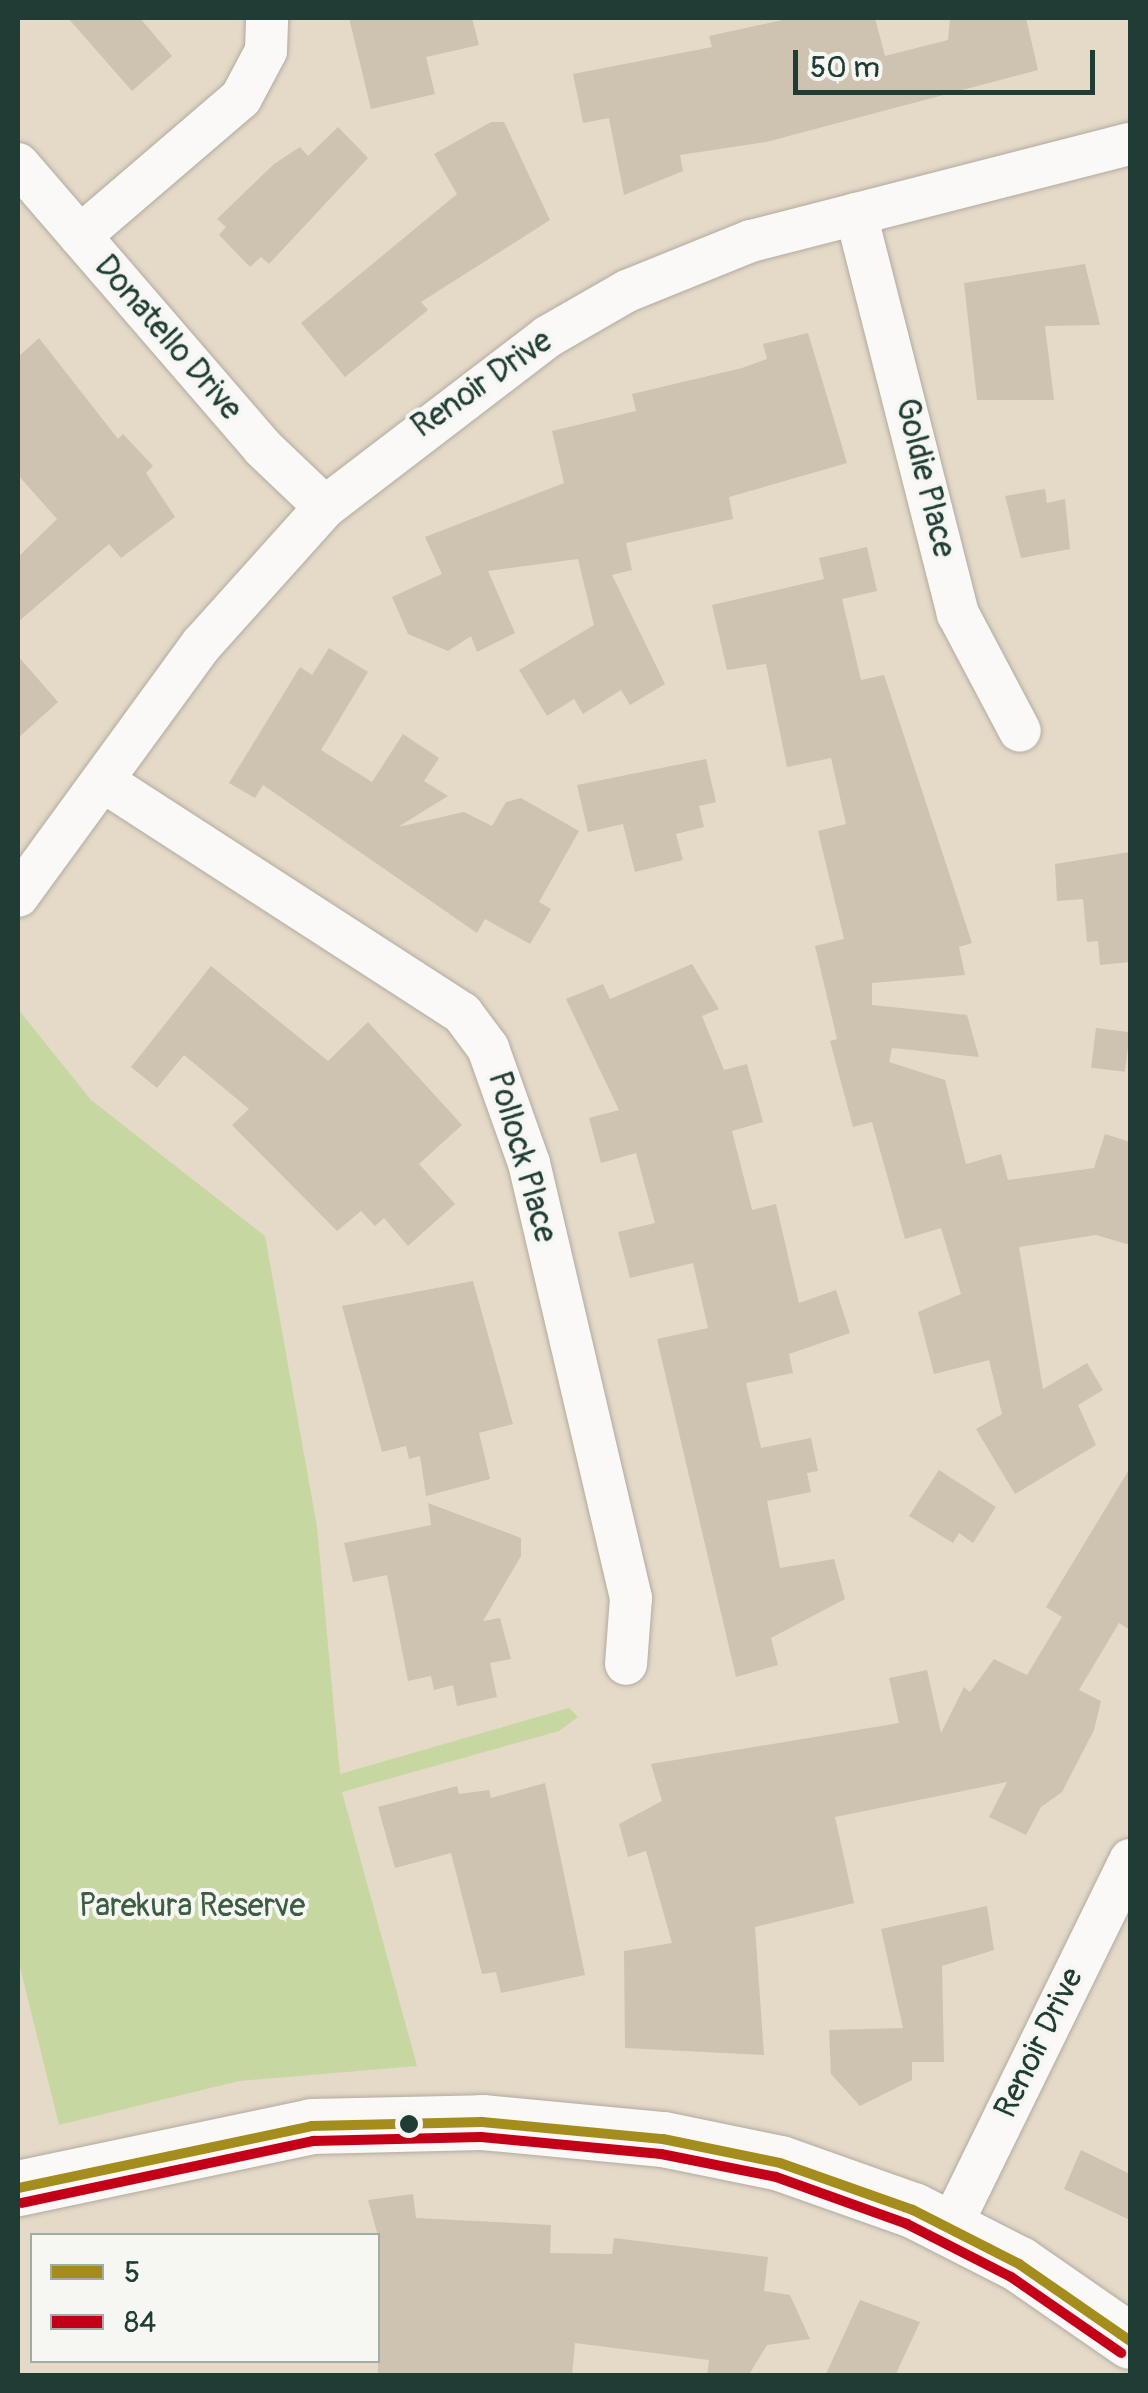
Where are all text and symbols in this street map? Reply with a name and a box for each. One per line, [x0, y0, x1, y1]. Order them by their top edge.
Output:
scale bar [798, 30, 1100, 92]
text: 50 m [810, 49, 880, 86]
street label: Donatello Drive [86, 248, 250, 428]
street label: Renoir Drive [405, 322, 559, 446]
street label: Goldie Place [887, 395, 963, 561]
street label: Pollock Place [479, 1067, 565, 1247]
park label: Parekura Reserve [79, 1887, 305, 1925]
street label: Renoir Drive [986, 1962, 1092, 2124]
unlabelled marker [399, 2114, 419, 2134]
legend [30, 2233, 380, 2363]
text: 5 [124, 2254, 140, 2291]
text: 84 [124, 2304, 157, 2341]

